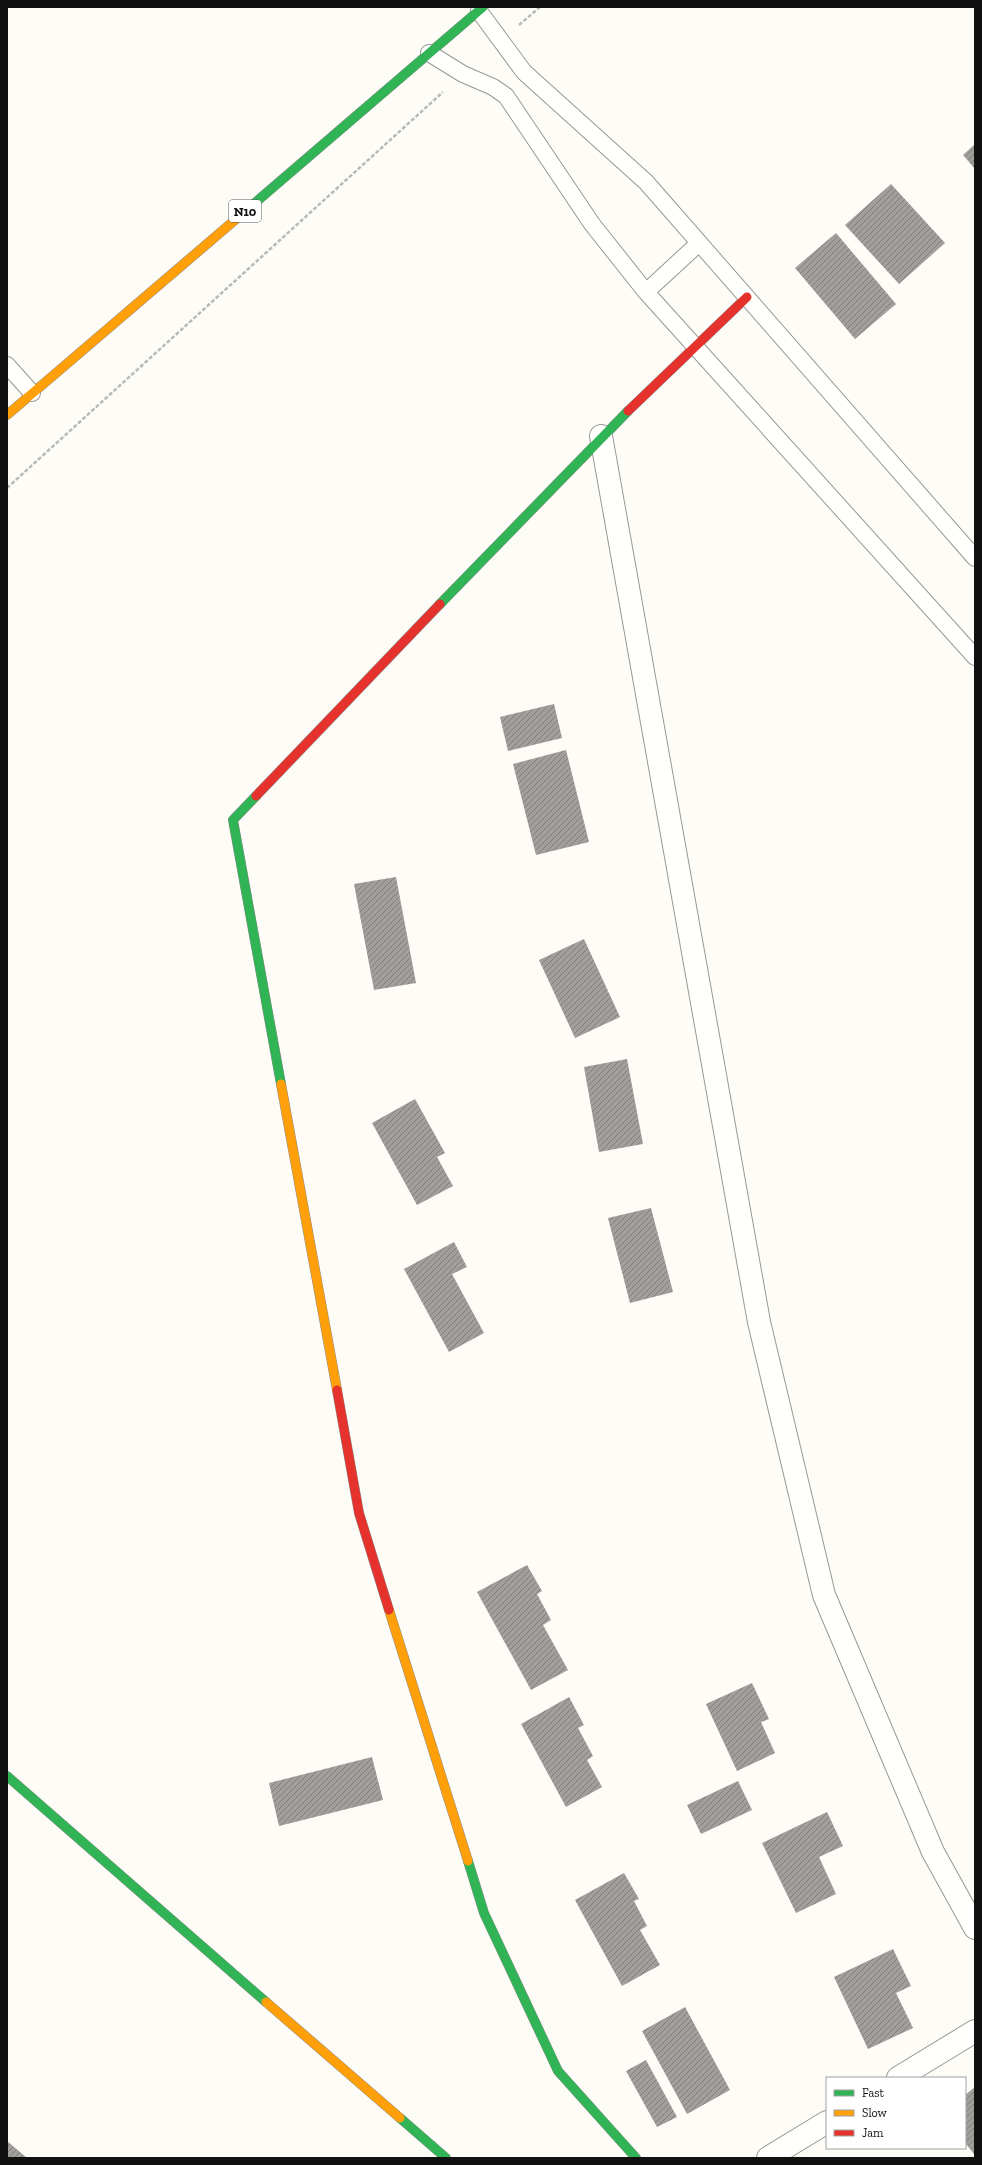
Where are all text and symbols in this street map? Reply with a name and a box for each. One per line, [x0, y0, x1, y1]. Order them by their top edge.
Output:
road number: N10 [229, 200, 261, 222]
legend [826, 2077, 966, 2149]
text: Fast [862, 2086, 885, 2100]
text: Slow [862, 2106, 888, 2120]
text: Jam [862, 2126, 884, 2140]

